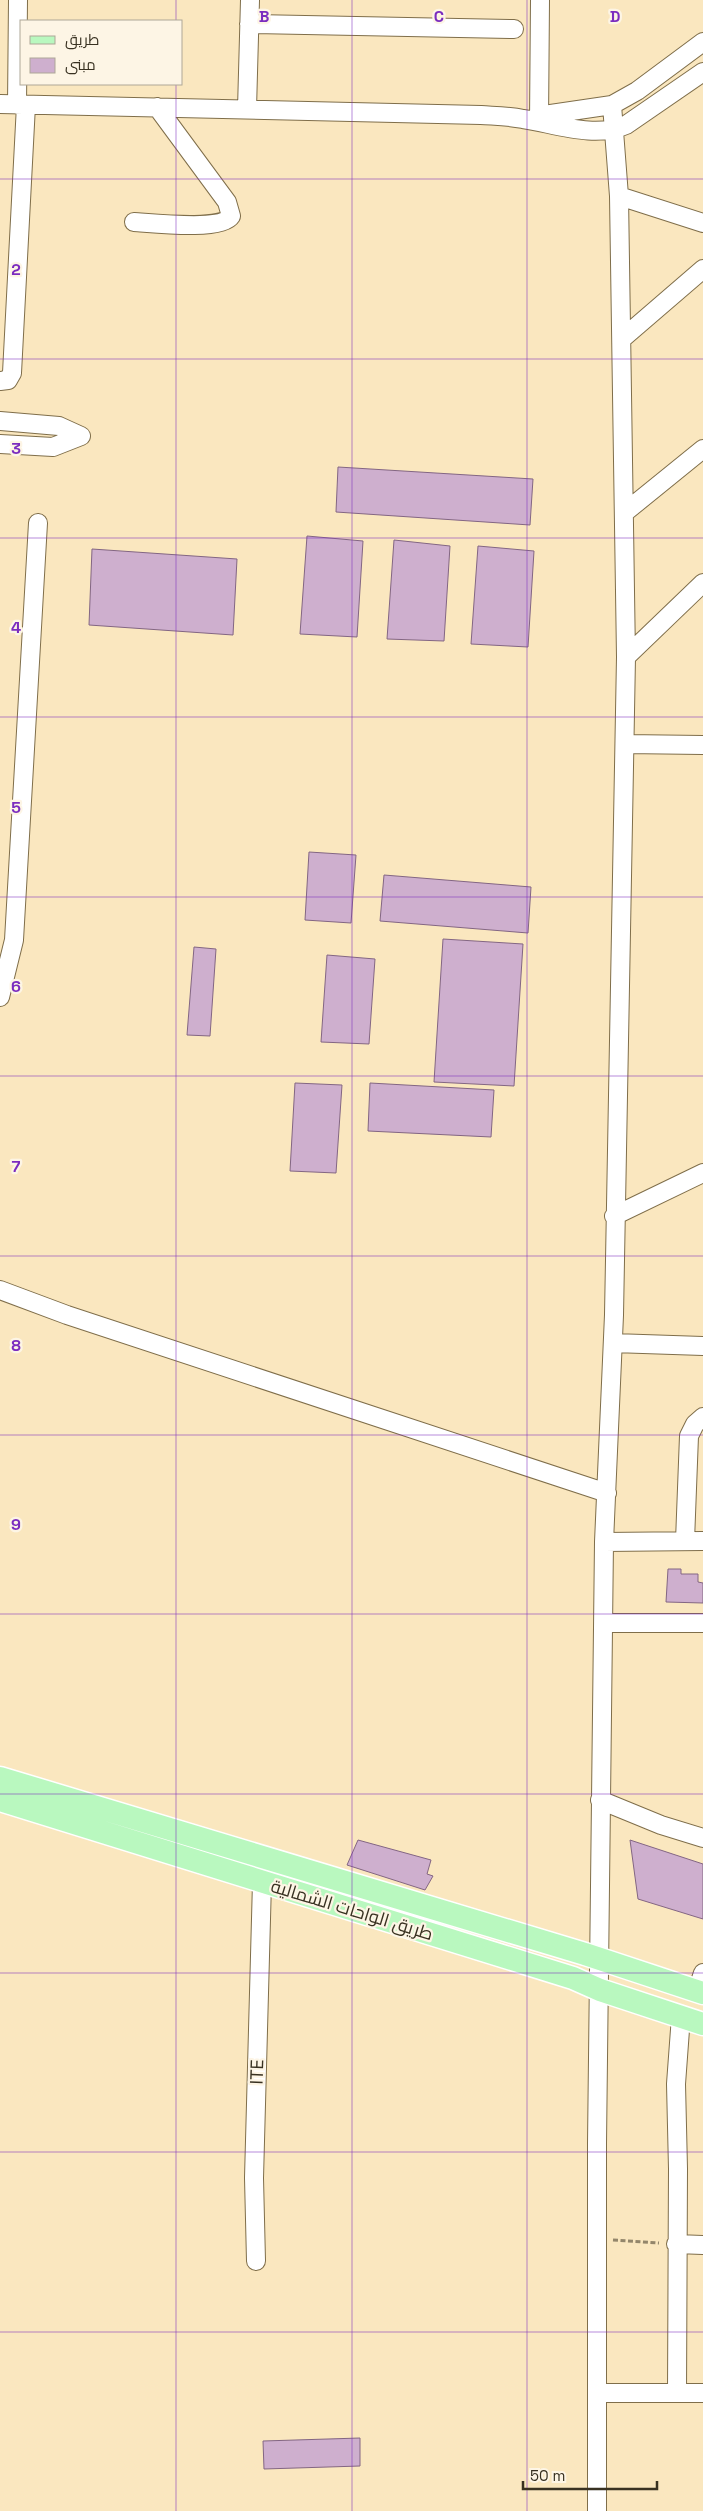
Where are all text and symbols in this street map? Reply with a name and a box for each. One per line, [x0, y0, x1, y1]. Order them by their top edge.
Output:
text: B [259, 6, 269, 27]
text: C [434, 6, 444, 27]
text: D [610, 6, 620, 27]
legend [20, 20, 182, 85]
text: طريق [65, 30, 99, 50]
text: مبنى [65, 55, 96, 75]
text: 2 [11, 259, 21, 280]
text: 3 [11, 438, 21, 459]
text: 4 [11, 617, 21, 638]
text: 5 [11, 797, 21, 818]
text: 6 [11, 976, 21, 997]
text: 7 [12, 1156, 21, 1177]
text: 8 [11, 1335, 21, 1356]
text: 9 [11, 1514, 21, 1535]
street label: طريق الواحات الشمالية [268, 1874, 436, 1946]
street label: ITE [245, 2059, 268, 2085]
scale bar [523, 2458, 657, 2490]
text: 50 m [530, 2466, 565, 2485]

